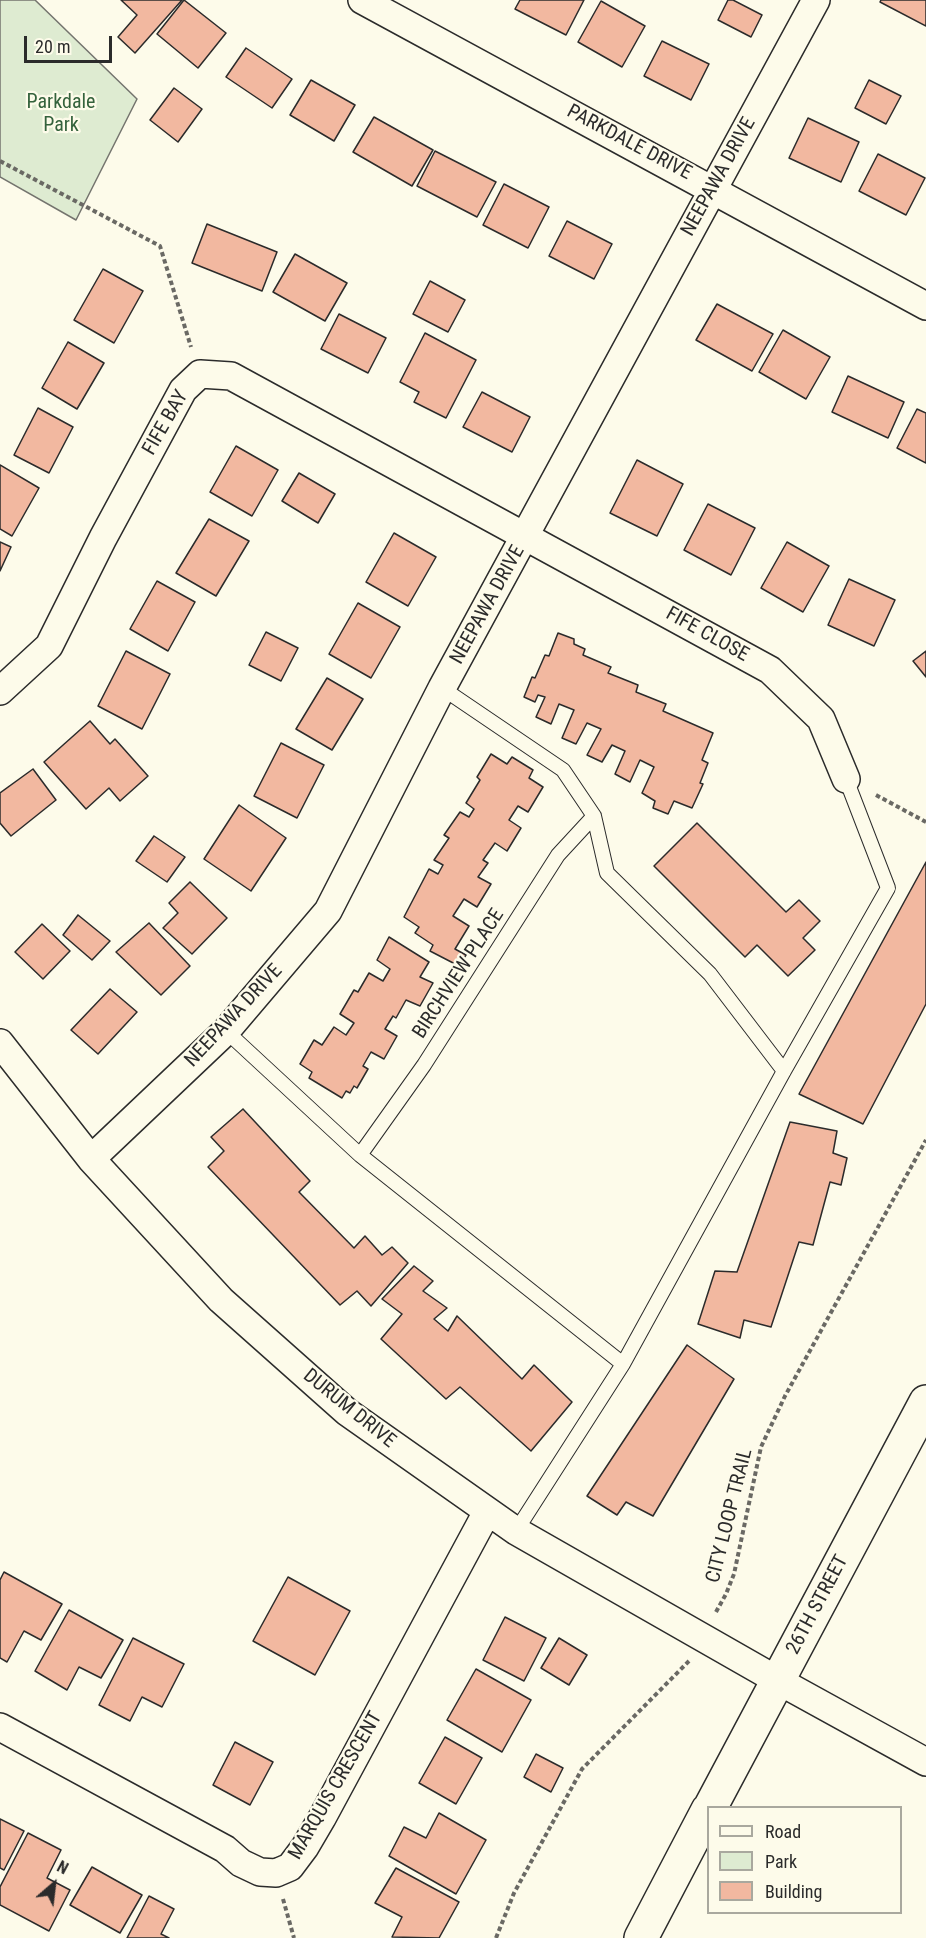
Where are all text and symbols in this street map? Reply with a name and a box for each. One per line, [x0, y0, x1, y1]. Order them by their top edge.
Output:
scale bar [27, 24, 116, 62]
text: 20 m [35, 36, 70, 57]
park label: Parkdale Park [27, 91, 95, 138]
street label: PARKDALE DRIVE [563, 100, 695, 186]
street label: NEEPAWA DRIVE [677, 113, 761, 241]
street label: FIFE BAY [138, 386, 194, 460]
street label: NEEPAWA DRIVE [446, 541, 530, 669]
street label: FIFE CLOSE [661, 602, 753, 668]
street label: BIRCHVIEW PLACE [408, 905, 510, 1043]
street label: NEEPAWA DRIVE [180, 960, 288, 1072]
street label: DURUM DRIVE [298, 1364, 400, 1454]
street label: CITY LOOP TRAIL [702, 1446, 758, 1586]
street label: 26TH STREET [782, 1551, 854, 1659]
street label: MARQUIS CRESCENT [284, 1708, 388, 1864]
legend [707, 1806, 902, 1914]
text: Road [765, 1821, 801, 1842]
text: Park [765, 1851, 797, 1872]
north arrow [24, 1854, 84, 1914]
text: N [54, 1857, 71, 1878]
text: Building [765, 1881, 822, 1902]

